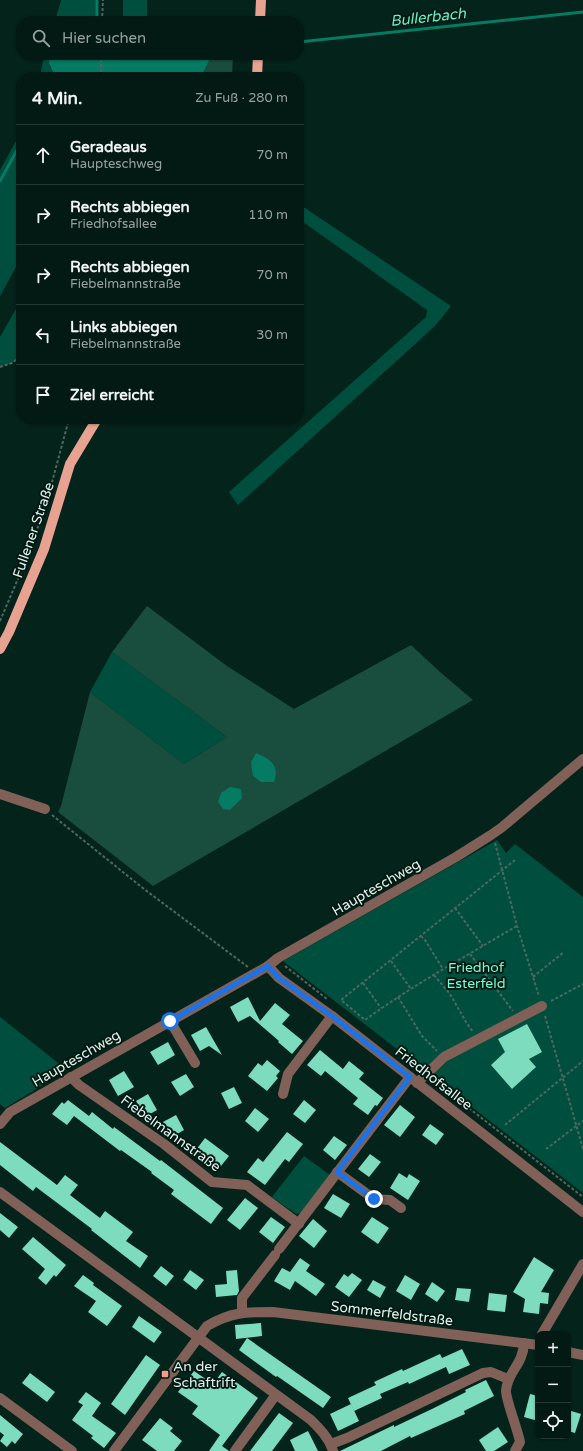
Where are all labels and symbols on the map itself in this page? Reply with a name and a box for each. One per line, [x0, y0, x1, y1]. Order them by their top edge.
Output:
water label: Bullerbach [389, 4, 468, 30]
street label: Fullener Straße [9, 480, 58, 580]
street label: Haupteschweg [329, 855, 423, 920]
park label: Friedhof Esterfeld [446, 959, 506, 992]
route start [161, 1012, 179, 1030]
street label: Haupteschweg [29, 1026, 123, 1091]
street label: Friedhofsallee [392, 1043, 476, 1114]
street label: Fiebelmannstraße [117, 1091, 224, 1175]
route end [365, 1190, 383, 1208]
street label: Sommerfeldstraße [330, 1298, 454, 1329]
place label: An der Schaftrift [173, 1358, 236, 1391]
marker: An der Schaftrift [160, 1369, 170, 1379]

